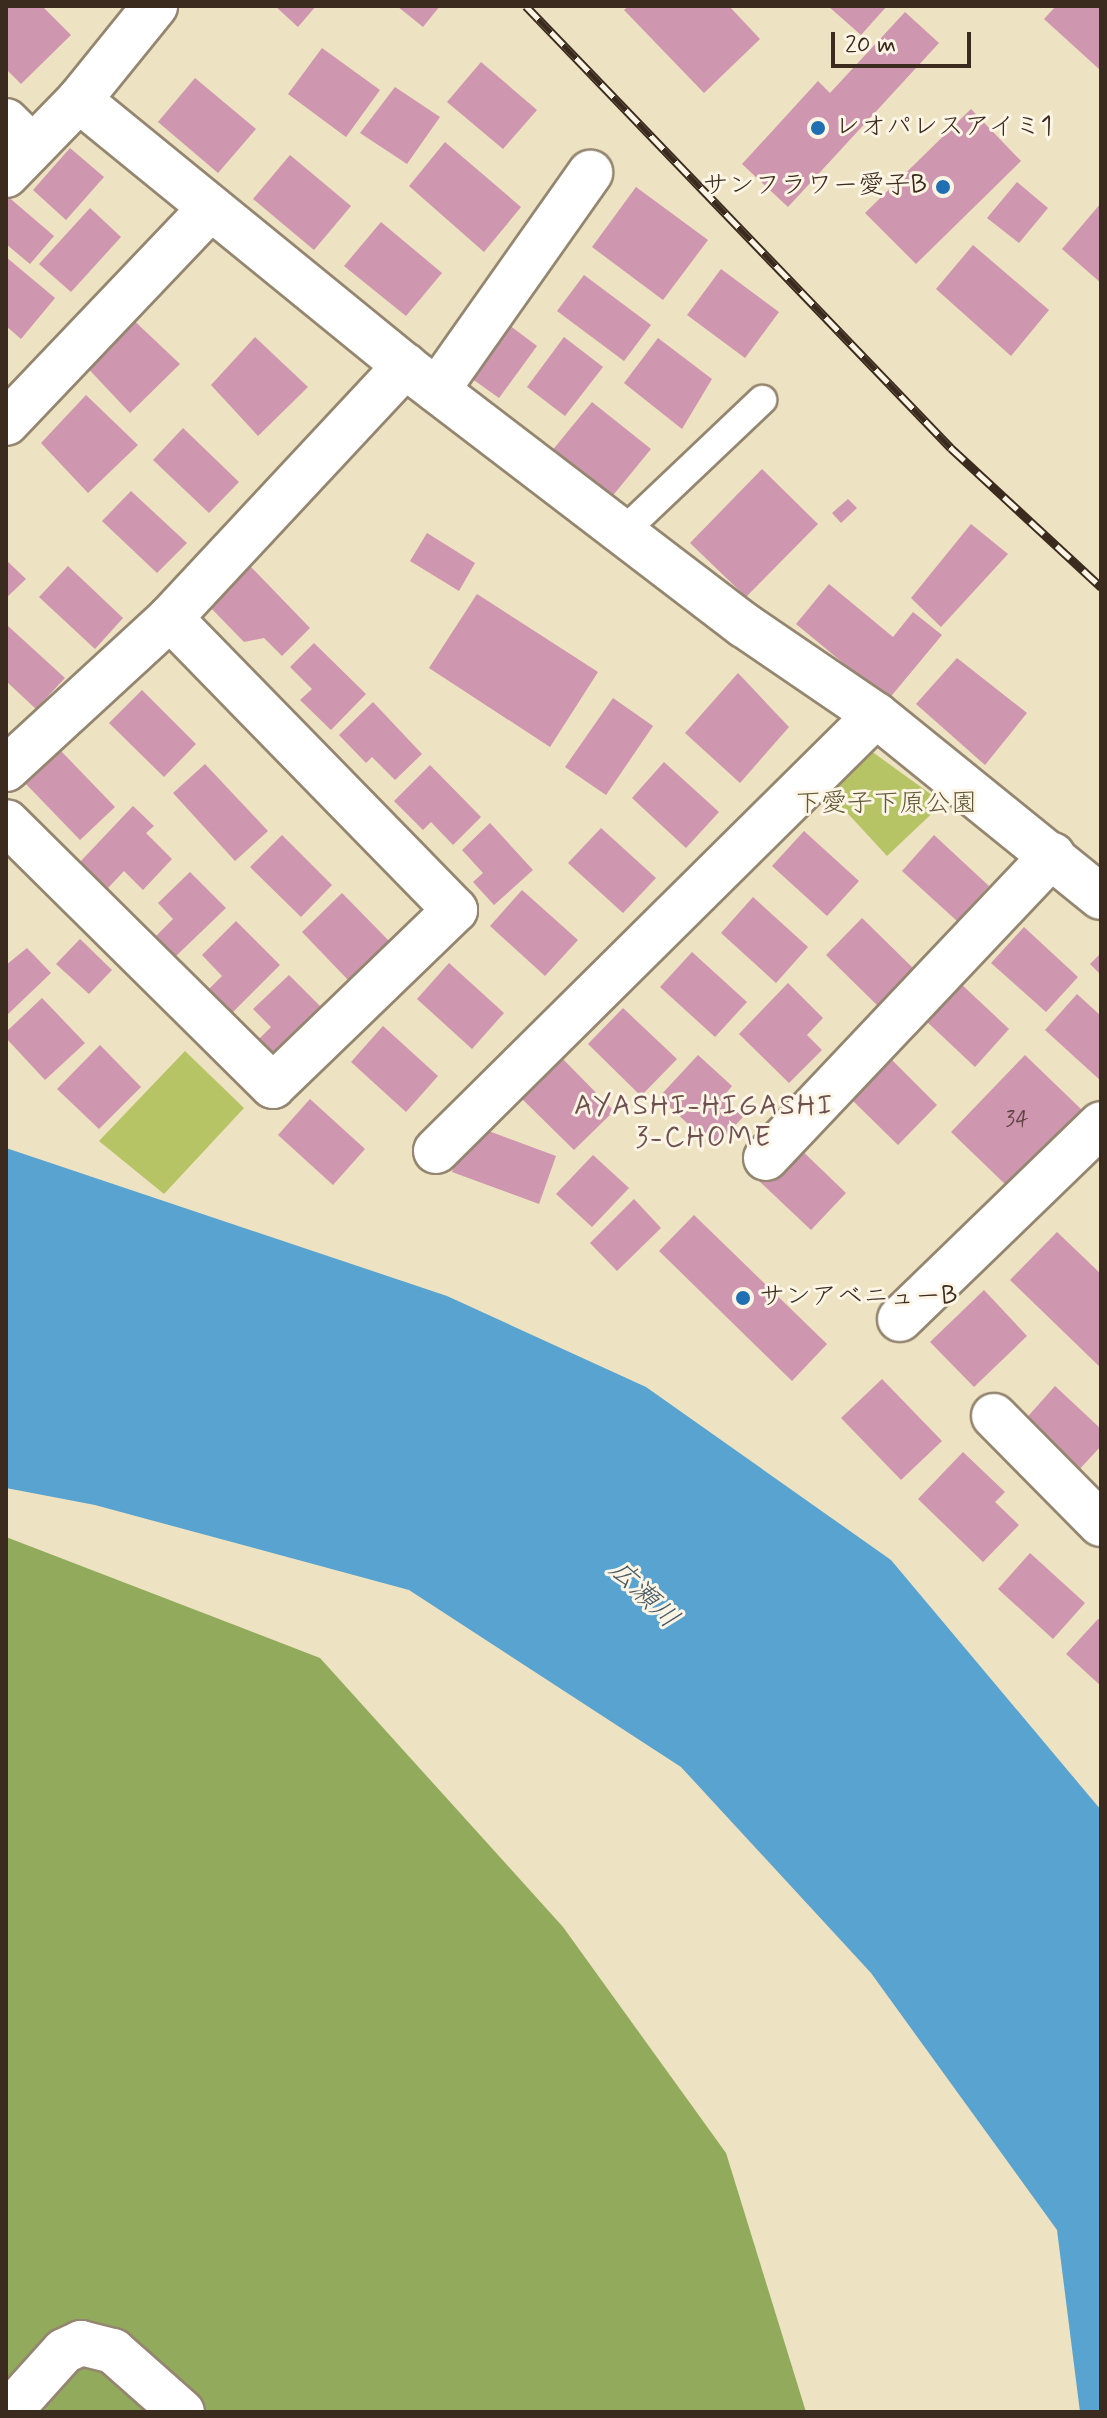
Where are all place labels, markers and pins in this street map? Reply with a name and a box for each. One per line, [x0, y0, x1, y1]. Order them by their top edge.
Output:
place label: レオパレスアイミ1 [834, 112, 1054, 144]
marker: レオパレスアイミ1 [809, 119, 827, 137]
place label: サンフラワー愛子B [703, 171, 927, 203]
marker: サンフラワー愛子B [934, 178, 952, 196]
place label: サンアベニューB [759, 1282, 957, 1314]
marker: サンアベニューB [734, 1289, 752, 1307]

